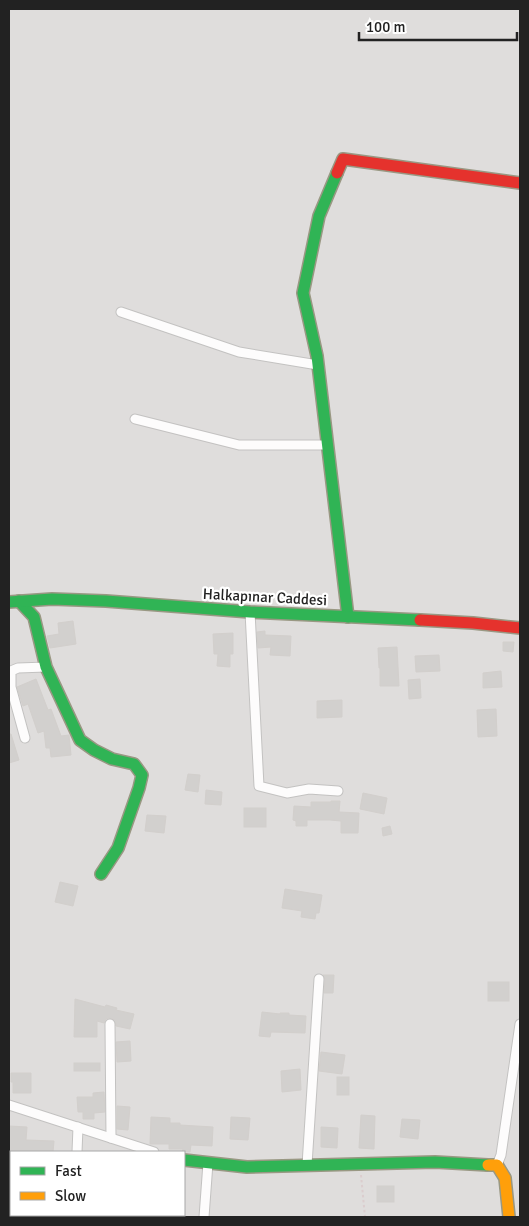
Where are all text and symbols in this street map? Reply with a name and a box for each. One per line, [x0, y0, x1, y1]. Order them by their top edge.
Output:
scale bar [359, 10, 516, 42]
text: 100 m [366, 18, 406, 36]
street label: Halkapınar Caddesi [202, 585, 328, 609]
legend [10, 1151, 185, 1216]
text: Fast [55, 1162, 82, 1180]
text: Slow [55, 1187, 86, 1205]

